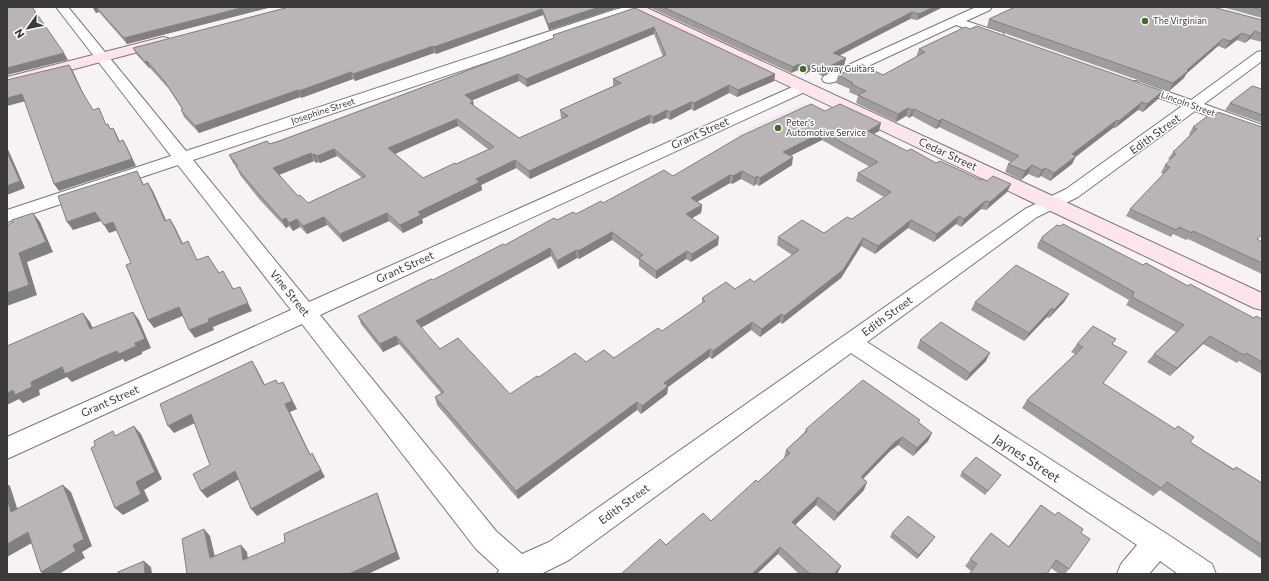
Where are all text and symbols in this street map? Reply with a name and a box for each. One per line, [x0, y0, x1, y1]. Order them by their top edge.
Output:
north arrow [8, 8, 48, 48]
place label: The Virginian [1153, 15, 1207, 26]
marker: The Virginian [1140, 16, 1150, 26]
text: N [11, 27, 27, 41]
place label: Subway Guitars [811, 63, 874, 74]
marker: Subway Guitars [798, 64, 808, 74]
street label: Lincoln Street [1159, 89, 1217, 119]
street label: Josephine Street [289, 95, 357, 126]
street label: Edith Street [1127, 111, 1183, 156]
street label: Grant Street [669, 114, 731, 151]
place label: Peter's Automotive Service [786, 117, 866, 138]
marker: Peter's Automotive Service [773, 123, 783, 133]
street label: Cedar Street [917, 134, 980, 173]
street label: Grant Street [374, 248, 436, 285]
street label: Vine Street [268, 267, 313, 319]
street label: Edith Street [859, 293, 915, 338]
street label: Grant Street [79, 382, 141, 419]
street label: Jaynes Street [991, 430, 1063, 486]
street label: Edith Street [596, 481, 652, 526]

